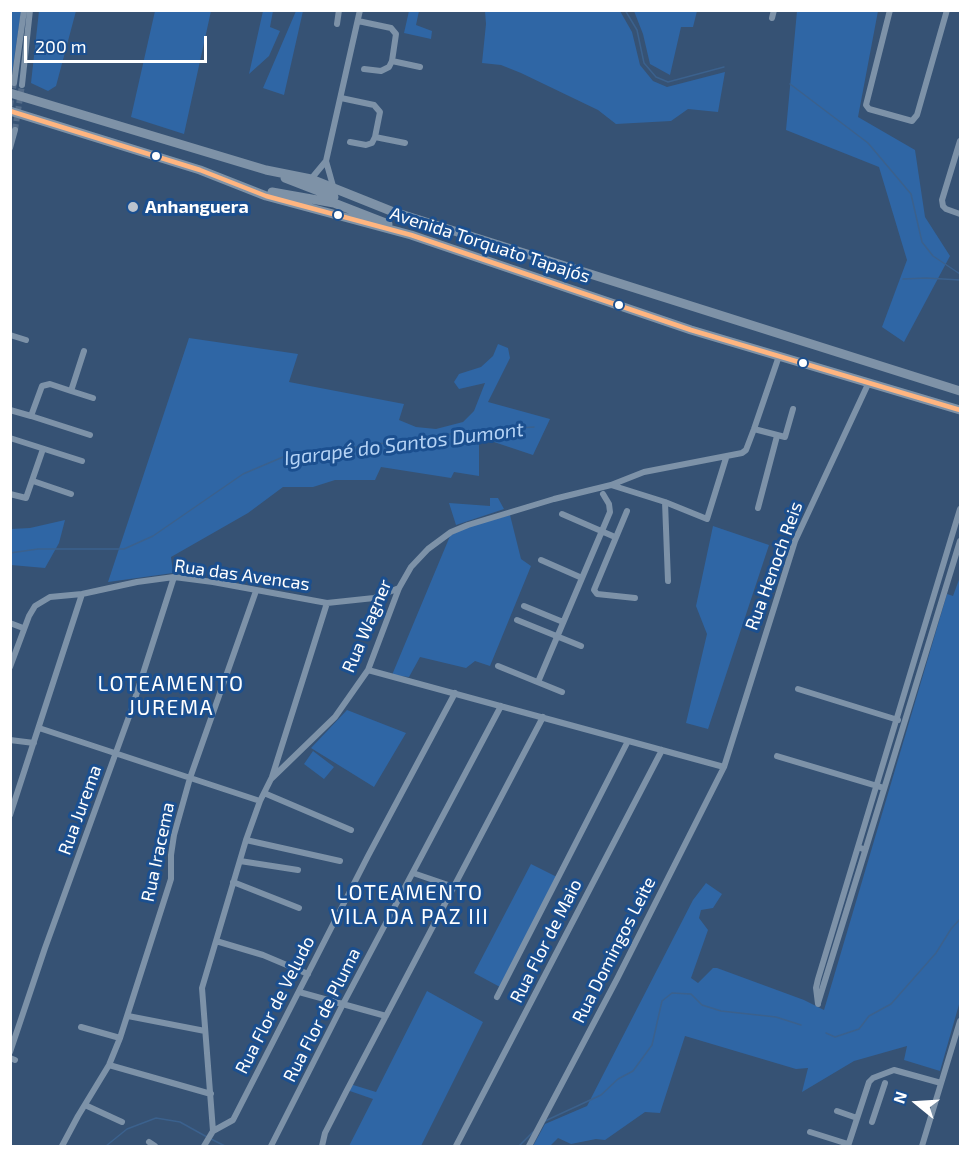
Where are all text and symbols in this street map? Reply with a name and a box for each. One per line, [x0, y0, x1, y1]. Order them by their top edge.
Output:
scale bar [27, 24, 210, 62]
text: 200 m [35, 35, 87, 57]
unlabelled marker [150, 150, 162, 162]
place label: Anhanguera [145, 196, 249, 218]
marker: Anhanguera [126, 200, 140, 214]
street label: Avenida Torquato Tapajós [387, 202, 593, 288]
unlabelled marker [332, 209, 344, 221]
unlabelled marker [613, 299, 625, 311]
unlabelled marker [797, 357, 809, 369]
water label: Igarapé do Santos Dumont [283, 417, 525, 471]
street label: Rua Henoch Reis [741, 499, 807, 633]
street label: Rua das Avencas [173, 555, 311, 595]
street label: Rua Wagner [338, 576, 396, 676]
district label: LOTEAMENTO JUREMA [97, 671, 245, 721]
street label: Rua Jurema [54, 762, 106, 858]
street label: Rua Iracema [137, 800, 179, 904]
street label: Rua Domingos Leite [568, 873, 660, 1027]
street label: Rua Flor de Maio [505, 875, 587, 1007]
district label: LOTEAMENTO VILA DA PAZ III [331, 880, 489, 930]
street label: Rua Flor de Veludo [231, 932, 319, 1078]
street label: Rua Flor de Pluma [279, 944, 365, 1086]
north arrow [887, 1073, 947, 1133]
text: N [889, 1089, 910, 1106]

